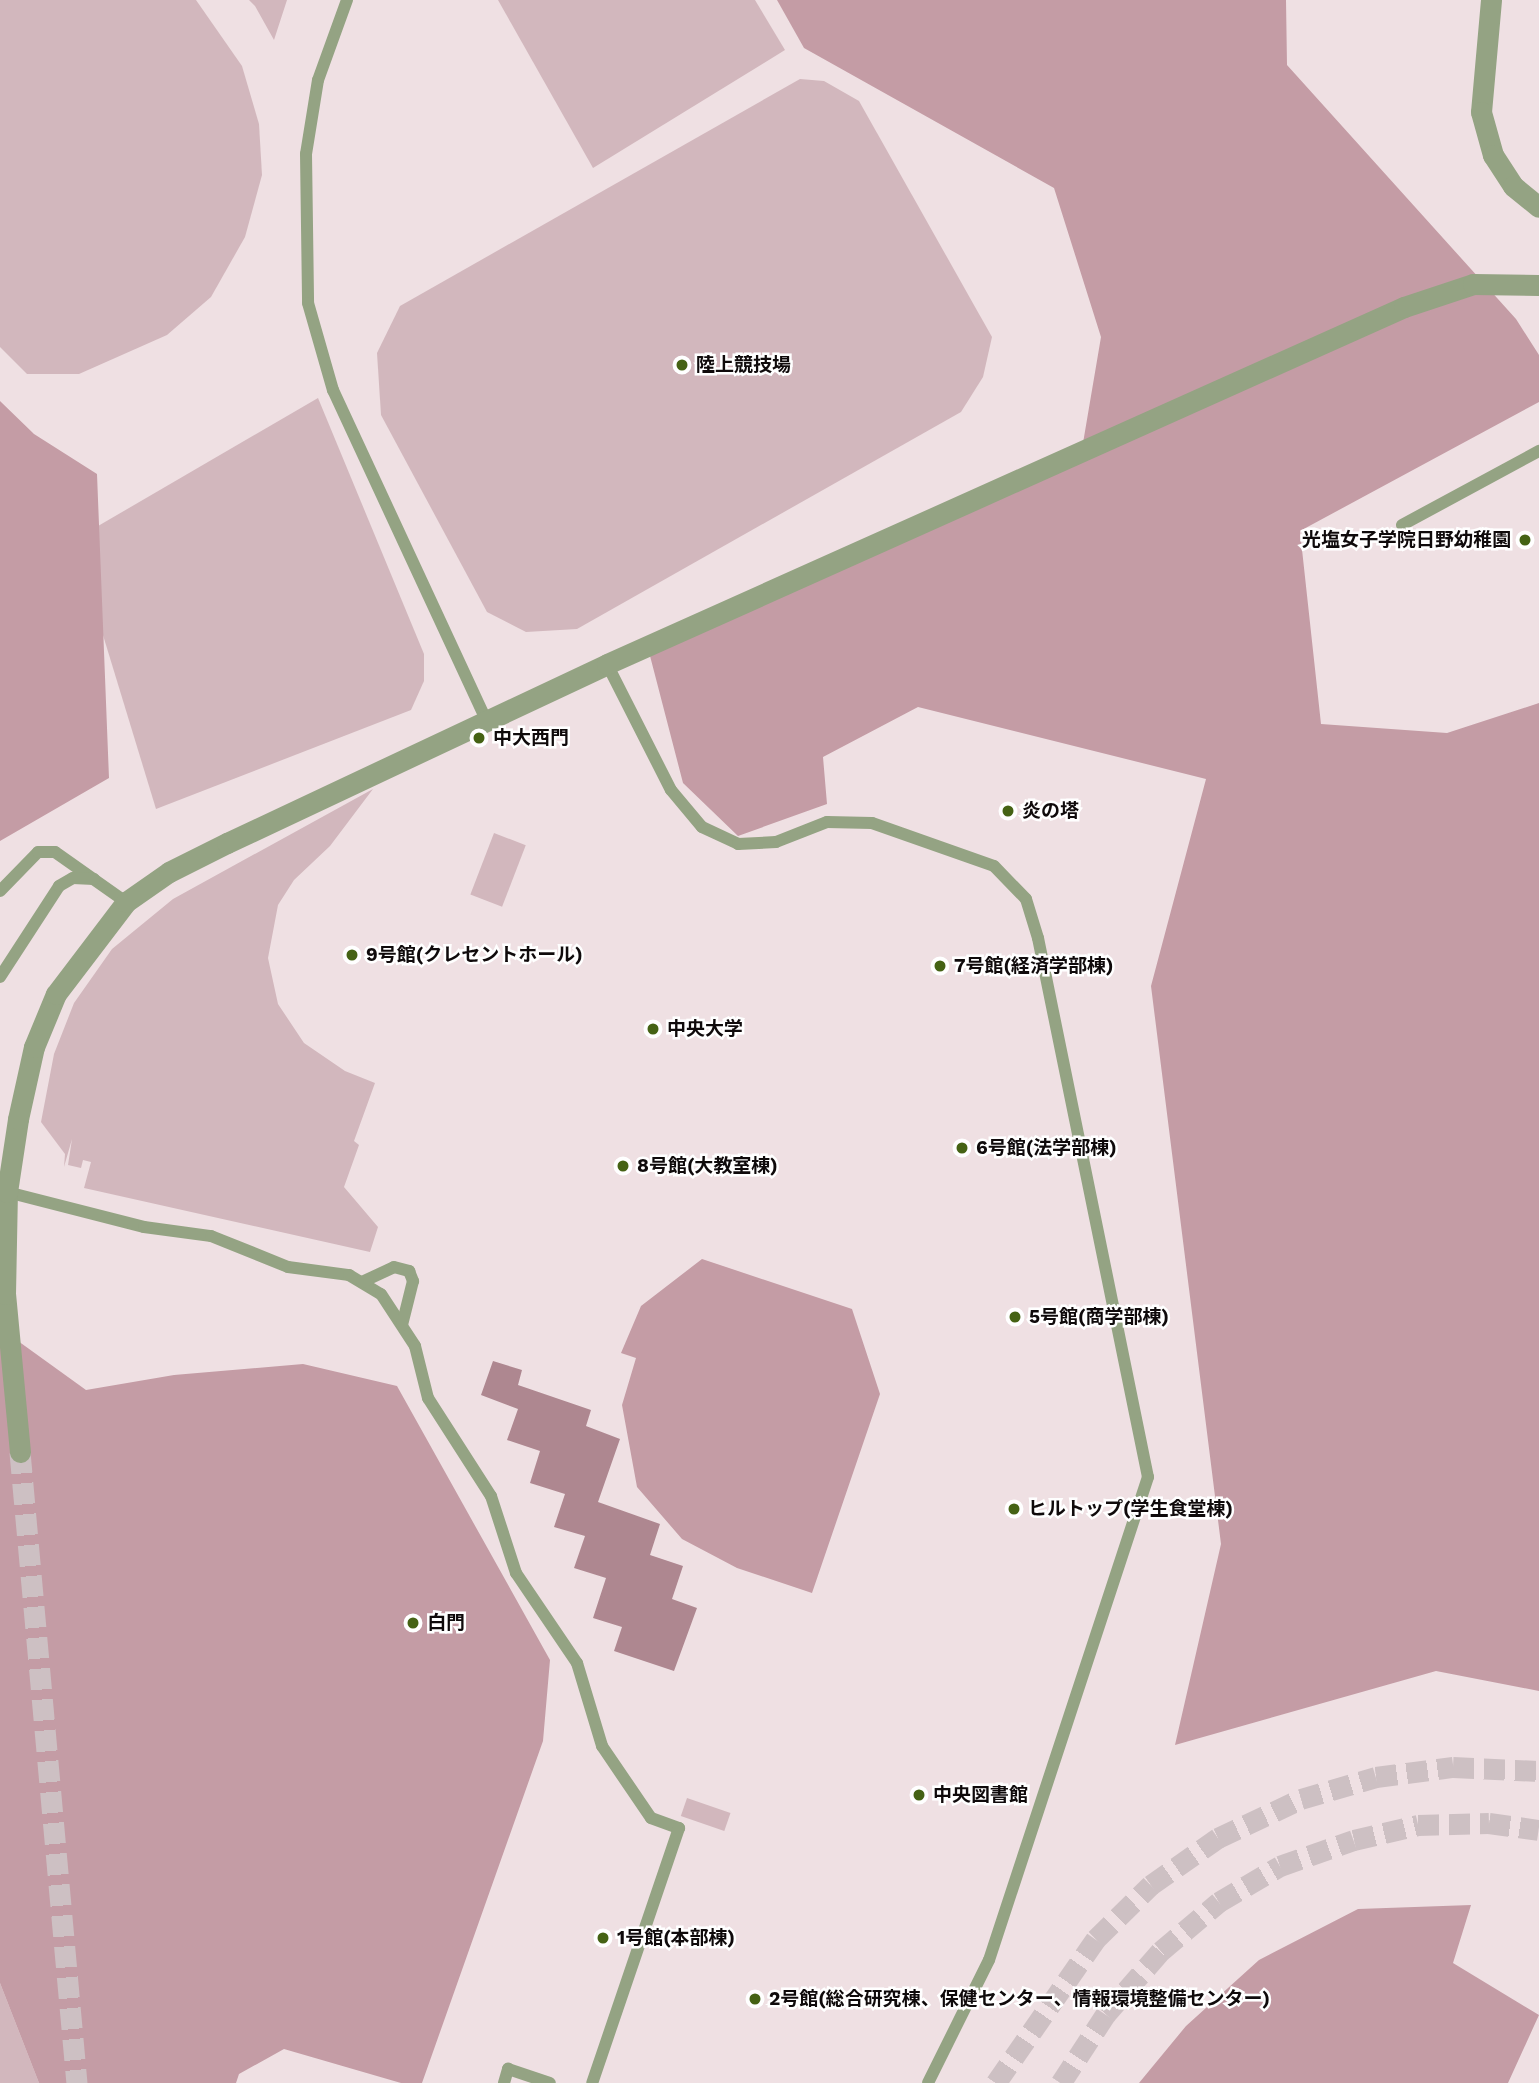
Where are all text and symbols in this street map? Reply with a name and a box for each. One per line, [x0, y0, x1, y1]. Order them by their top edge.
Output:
place label: 陸上競技場 [696, 354, 791, 376]
marker: 陸上競技場 [674, 357, 690, 373]
place label: 光塩女子学院日野幼稚園 [1302, 529, 1511, 551]
marker: 光塩女子学院日野幼稚園 [1517, 532, 1533, 548]
place label: 中大西門 [493, 727, 569, 749]
marker: 中大西門 [471, 730, 487, 746]
place label: 炎の塔 [1022, 800, 1079, 822]
marker: 炎の塔 [1000, 803, 1016, 819]
place label: 9号館(クレセントホール) [366, 944, 583, 966]
marker: 9号館(クレセントホール) [344, 947, 360, 963]
place label: 7号館(経済学部棟) [954, 955, 1113, 977]
marker: 7号館(経済学部棟) [932, 958, 948, 974]
place label: 中央大学 [667, 1018, 743, 1040]
marker: 中央大学 [645, 1021, 661, 1037]
place label: 6号館(法学部棟) [976, 1137, 1117, 1159]
marker: 6号館(法学部棟) [954, 1140, 970, 1156]
place label: 8号館(大教室棟) [637, 1155, 778, 1177]
marker: 8号館(大教室棟) [615, 1158, 631, 1174]
place label: 5号館(商学部棟) [1029, 1306, 1169, 1328]
marker: 5号館(商学部棟) [1007, 1309, 1023, 1325]
place label: ヒルトップ(学生食堂棟) [1028, 1498, 1233, 1520]
marker: ヒルトップ(学生食堂棟) [1006, 1501, 1022, 1517]
place label: 白門 [427, 1612, 465, 1634]
marker: 白門 [405, 1615, 421, 1631]
place label: 中央図書館 [933, 1784, 1028, 1806]
marker: 中央図書館 [911, 1787, 927, 1803]
place label: 1号館(本部棟) [617, 1927, 735, 1949]
marker: 1号館(本部棟) [595, 1930, 611, 1946]
place label: 2号館(総合研究棟、保健センター、情報環境整備センター) [769, 1988, 1270, 2010]
marker: 2号館(総合研究棟、保健センター、情報環境整備センター) [747, 1991, 763, 2007]

